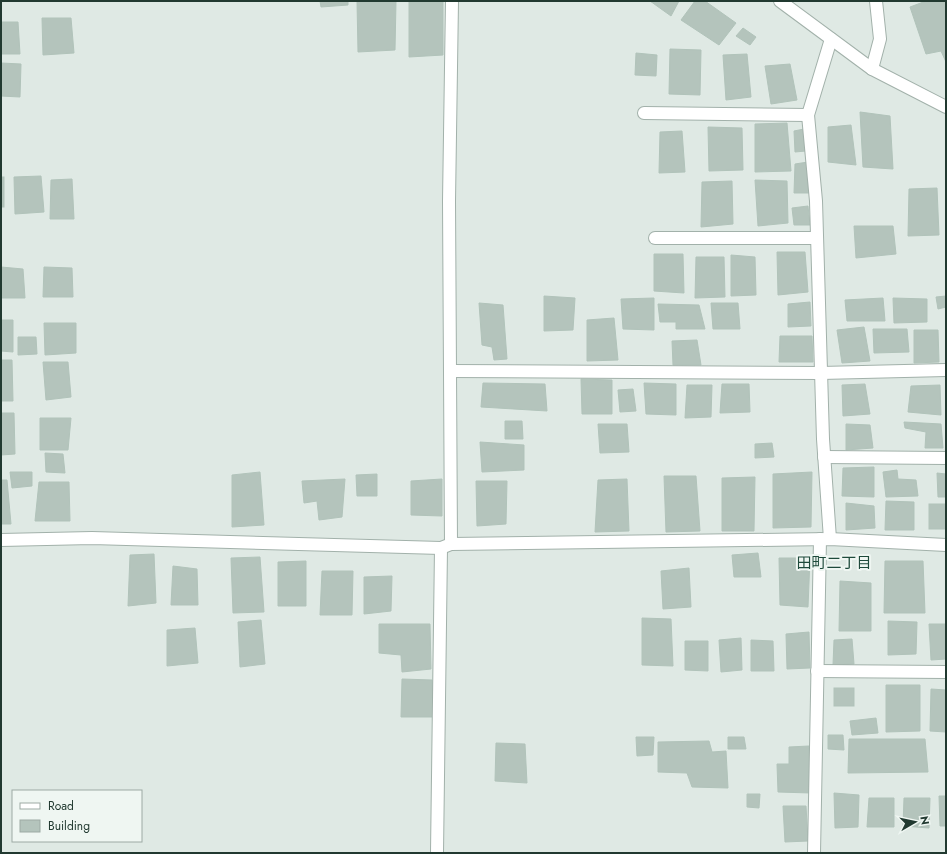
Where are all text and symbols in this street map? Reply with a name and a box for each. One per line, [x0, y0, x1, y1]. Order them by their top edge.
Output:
district label: 田町二丁目 [796, 552, 872, 574]
legend [12, 790, 142, 842]
text: Road [48, 797, 74, 815]
north arrow [895, 802, 935, 842]
text: N [916, 815, 933, 826]
text: Building [48, 817, 90, 835]

